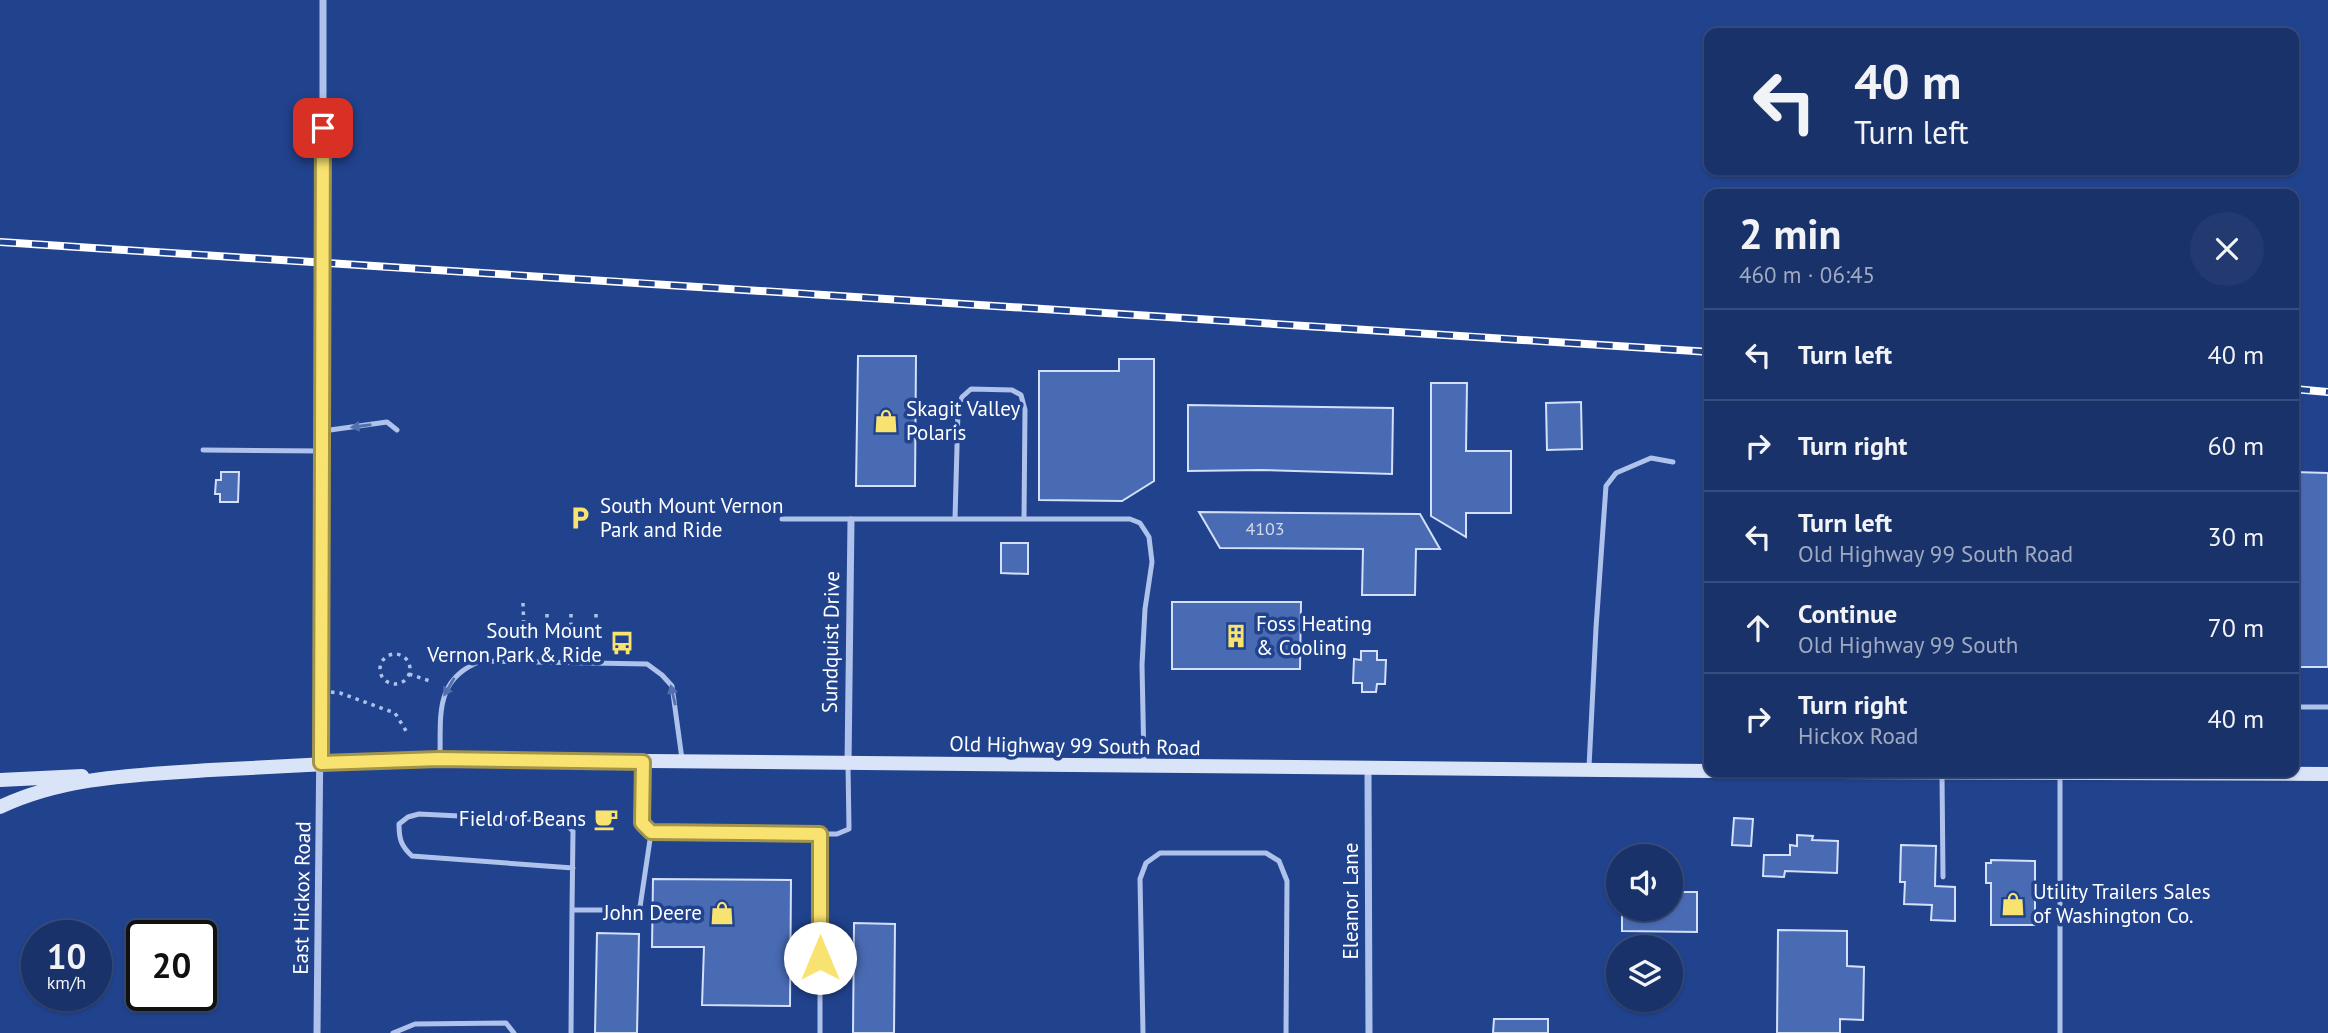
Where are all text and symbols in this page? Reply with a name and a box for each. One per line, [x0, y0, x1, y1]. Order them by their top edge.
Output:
text: 40 m [1854, 49, 1961, 113]
icon: left [1739, 56, 1830, 147]
pin [293, 98, 353, 158]
icon: arrive [304, 109, 342, 147]
text: Turn left [1854, 111, 1969, 153]
text: 2 min [1739, 206, 1841, 261]
button: close [2190, 212, 2264, 286]
text: 460 m · 06:45 [1739, 260, 1875, 289]
icon: left [1739, 336, 1777, 374]
text: Turn left [1798, 338, 1892, 371]
text: 40 m [2208, 338, 2264, 371]
place label: Skagit Valley Polaris [906, 395, 1020, 446]
shop icon: Skagit Valley Polaris [872, 407, 900, 435]
one-way arrow [350, 421, 372, 432]
icon: right [1739, 427, 1777, 465]
text: Turn right [1798, 429, 1907, 462]
text: 60 m [2208, 429, 2264, 462]
place label: South Mount Vernon Park and Ride [600, 492, 783, 543]
parking icon: South Mount Vernon Park and Ride [566, 504, 594, 532]
text: Turn left [1798, 506, 1892, 539]
house number: 4103 [1245, 517, 1285, 540]
icon: left [1739, 518, 1777, 556]
text: 30 m [2208, 520, 2264, 553]
text: Old Highway 99 South Road [1798, 539, 2073, 568]
street label: Sundquist Drive [816, 571, 845, 713]
text: Continue [1798, 597, 1897, 630]
icon: ahead [1739, 609, 1777, 647]
place label: Foss Heating & Cooling [1256, 610, 1372, 661]
text: 70 m [2208, 611, 2264, 644]
place label: South Mount Vernon Park & Ride [426, 617, 602, 668]
building icon: Foss Heating & Cooling [1222, 622, 1250, 650]
bus stop icon: South Mount Vernon Park & Ride [608, 629, 636, 657]
text: Old Highway 99 South [1798, 630, 2018, 659]
one-way arrow [443, 678, 455, 697]
one-way arrow [667, 683, 678, 705]
text: Turn right [1798, 688, 1907, 721]
icon: right [1739, 700, 1777, 738]
text: 40 m [2208, 702, 2264, 735]
text: Hickox Road [1798, 721, 1919, 750]
street label: Old Highway 99 South Road [949, 730, 1201, 761]
place label: Field of Beans [459, 805, 586, 832]
cafe icon: Field of Beans [592, 805, 620, 833]
street label: East Hickox Road [287, 821, 316, 975]
street label: Eleanor Lane [1337, 843, 1364, 959]
map controls [1606, 844, 1683, 1012]
button: sound [1606, 844, 1683, 921]
place label: Utility Trailers Sales of Washington Co. [2033, 878, 2211, 929]
shop icon: Utility Trailers Sales of Washington Co. [1999, 890, 2027, 918]
place label: John Deere [602, 899, 702, 926]
shop icon: John Deere [708, 899, 736, 927]
speed limit sign: 20 [126, 920, 217, 1011]
position arrow [783, 921, 857, 995]
text: 10 [47, 933, 86, 979]
button: layers [1606, 935, 1683, 1012]
text: km/h [47, 971, 86, 994]

